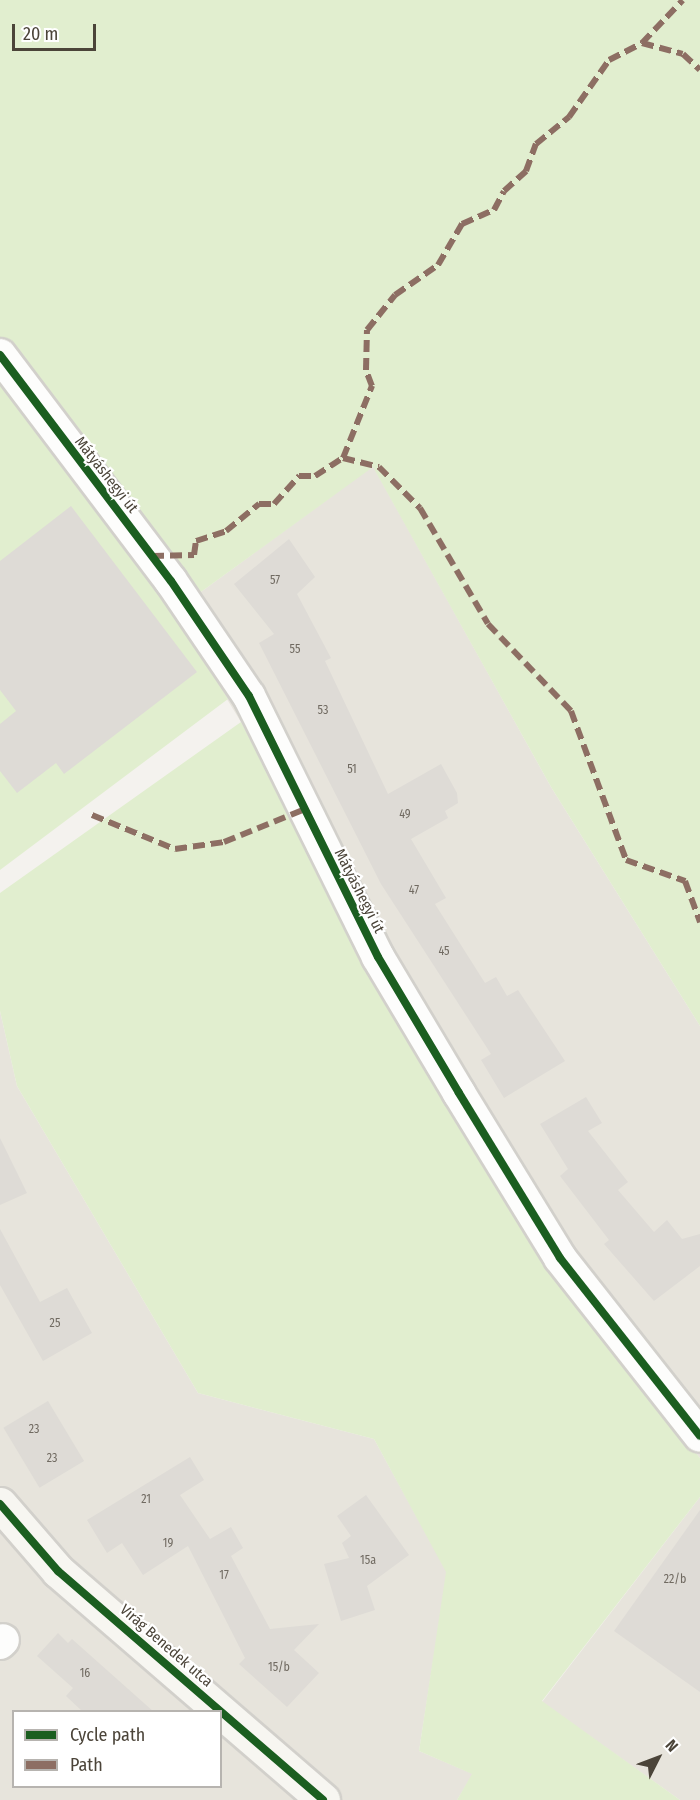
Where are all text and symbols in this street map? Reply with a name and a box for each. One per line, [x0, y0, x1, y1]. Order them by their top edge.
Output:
scale bar [15, 12, 99, 50]
text: 20 m [23, 23, 58, 45]
street label: Mátyáshegyi út [71, 433, 141, 517]
house number: 57 [270, 574, 280, 588]
house number: 55 [290, 643, 300, 657]
house number: 53 [318, 704, 328, 718]
house number: 51 [347, 763, 357, 777]
house number: 49 [399, 808, 411, 822]
street label: Mátyáshegyi út [330, 846, 388, 936]
house number: 47 [409, 884, 419, 898]
house number: 45 [438, 945, 450, 959]
house number: 25 [50, 1317, 60, 1331]
house number: 23 [29, 1423, 39, 1437]
house number: 23 [47, 1452, 57, 1466]
house number: 21 [141, 1493, 151, 1507]
house number: 19 [163, 1537, 173, 1551]
house number: 15a [360, 1554, 376, 1568]
house number: 17 [219, 1569, 229, 1583]
house number: 22/b [664, 1573, 686, 1587]
street label: Virág Benedek utca [116, 1601, 216, 1691]
house number: 15/b [268, 1661, 290, 1675]
house number: 16 [80, 1667, 90, 1681]
legend [12, 1710, 222, 1788]
text: Cycle path [70, 1724, 145, 1746]
north arrow [628, 1728, 688, 1788]
text: N [661, 1736, 682, 1756]
text: Path [70, 1754, 103, 1776]

